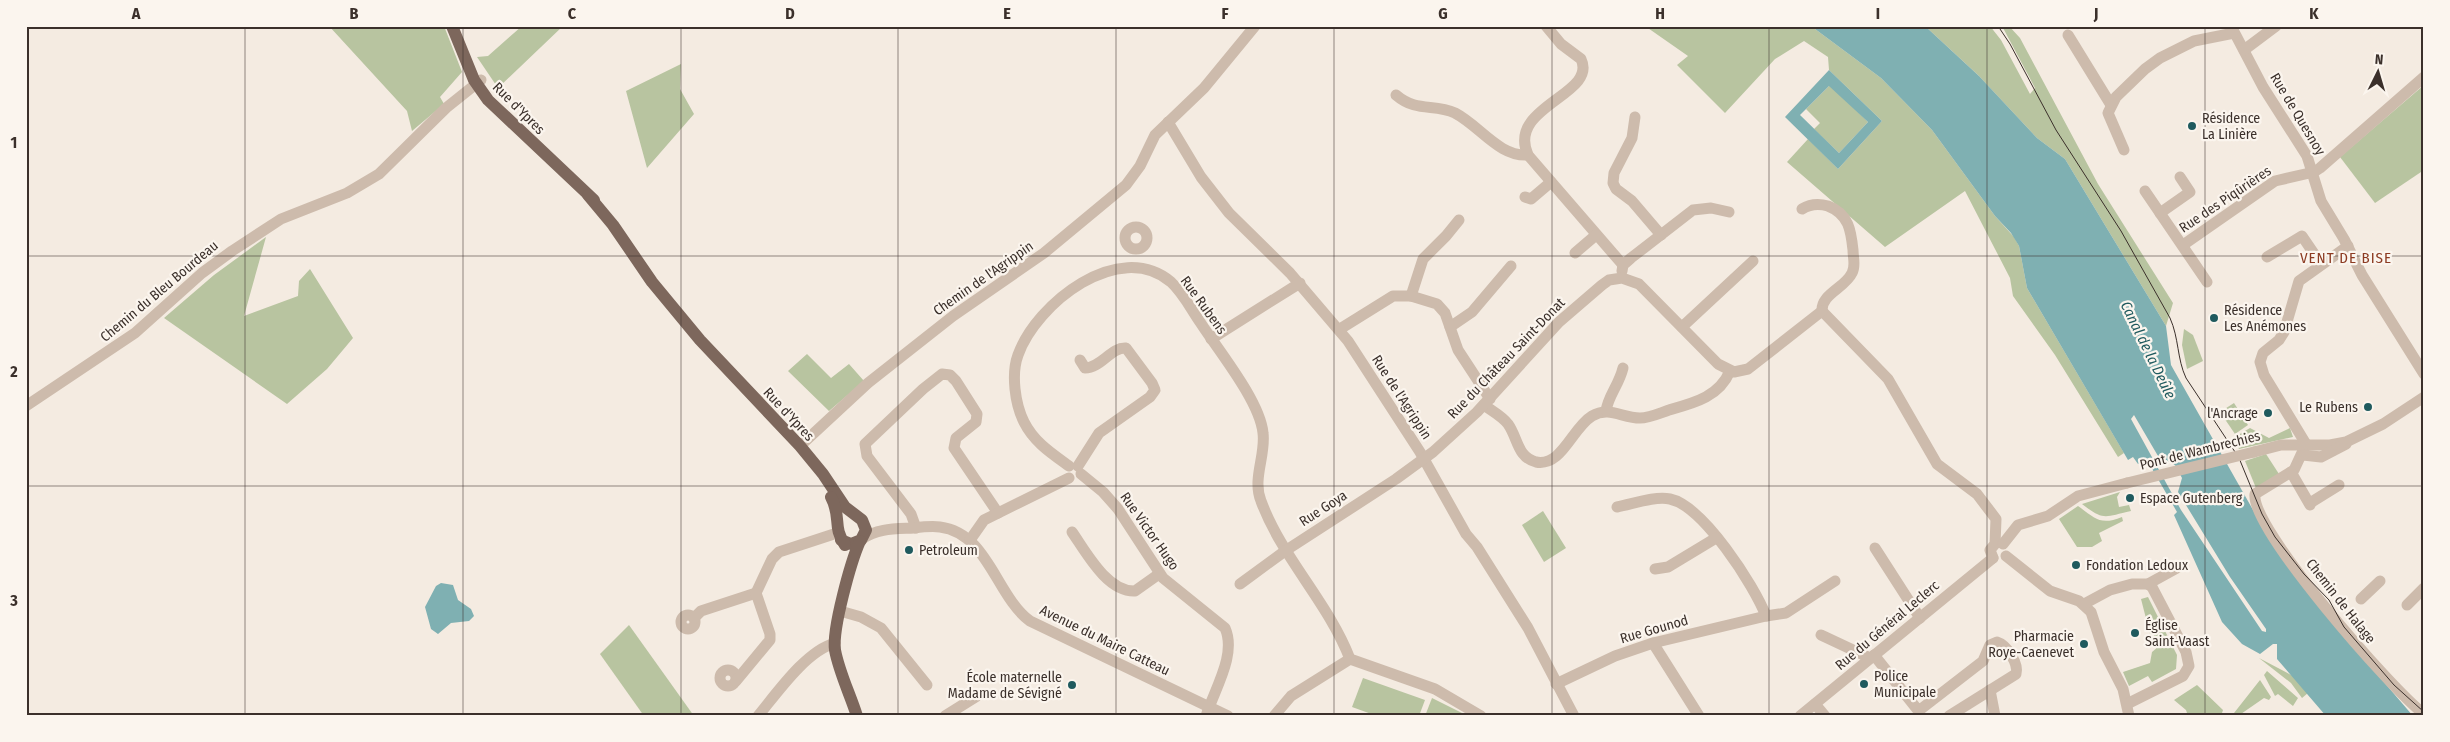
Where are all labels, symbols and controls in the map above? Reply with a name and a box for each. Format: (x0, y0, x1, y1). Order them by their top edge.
text: A (131, 4, 141, 23)
text: B (350, 4, 359, 23)
text: C (568, 4, 577, 23)
text: D (785, 4, 795, 23)
text: E (1003, 4, 1011, 23)
text: F (1221, 4, 1229, 23)
text: G (1438, 4, 1448, 23)
text: H (1655, 4, 1665, 23)
text: I (1876, 4, 1880, 23)
text: J (2093, 4, 2098, 23)
text: K (2309, 4, 2319, 23)
north arrow (2352, 48, 2402, 98)
text: N (2374, 51, 2384, 68)
street label: Rue de Quesnoy (2266, 70, 2329, 159)
street label: Rue d'Ypres (489, 79, 548, 138)
place label: Résidence La Linière (2202, 110, 2260, 143)
marker: Résidence La Linière (2186, 120, 2198, 132)
text: 1 (11, 133, 17, 152)
street label: Rue des Piqûrières (2176, 162, 2274, 236)
street label: Chemin du Bleu Bourdeau (97, 237, 222, 346)
street label: Chemin de l'Agrippin (930, 238, 1036, 319)
district label: VENT DE BISE (2300, 249, 2392, 267)
street label: Rue Rubens (1177, 273, 1230, 338)
street label: Rue du Château Saint-Donat (1444, 294, 1569, 422)
water label: Canal de la Deûle (2117, 298, 2179, 402)
place label: Résidence Les Anémones (2224, 302, 2306, 335)
marker: Résidence Les Anémones (2208, 312, 2220, 324)
street label: Rue de l'Agrippin (1368, 352, 1435, 443)
text: 2 (9, 362, 18, 381)
street label: Rue d'Ypres (760, 384, 818, 445)
place label: Le Rubens (2299, 399, 2358, 416)
marker: Le Rubens (2362, 401, 2374, 413)
place label: l'Ancrage (2207, 405, 2258, 422)
marker: l'Ancrage (2262, 407, 2274, 419)
street label: Pont de Wambrechies (2138, 427, 2262, 474)
street label: Rue Goya (1296, 487, 1350, 530)
street label: Rue Victor Hugo (1116, 489, 1183, 574)
place label: Espace Gutenberg (2140, 490, 2243, 507)
marker: Espace Gutenberg (2124, 492, 2136, 504)
place label: Petroleum (919, 542, 978, 559)
marker: Petroleum (903, 544, 915, 556)
street label: Chemin de Halage (2302, 556, 2379, 647)
place label: Fondation Ledoux (2086, 557, 2189, 574)
marker: Fondation Ledoux (2070, 559, 2082, 571)
street label: Rue du Général Leclerc (1832, 577, 1943, 674)
text: 3 (9, 591, 18, 610)
street label: Avenue du Maire Catteau (1037, 602, 1172, 679)
street label: Rue Gounod (1618, 612, 1690, 647)
place label: Église Saint-Vaast (2145, 616, 2210, 650)
marker: Église Saint-Vaast (2129, 627, 2141, 639)
place label: Pharmacie Roye-Caenevet (1988, 628, 2074, 661)
marker: Pharmacie Roye-Caenevet (2078, 638, 2090, 650)
place label: École maternelle Madame de Sévigné (948, 668, 1062, 702)
place label: Police Municipale (1874, 668, 1936, 701)
marker: Police Municipale (1858, 678, 1870, 690)
marker: École maternelle Madame de Sévigné (1066, 679, 1078, 691)

